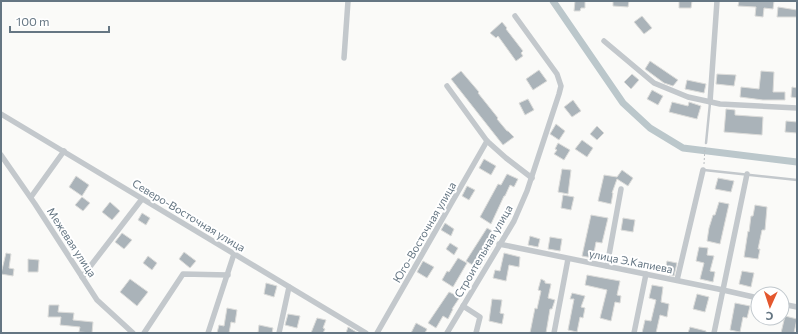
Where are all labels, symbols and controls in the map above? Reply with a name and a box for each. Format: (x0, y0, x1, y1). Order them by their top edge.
scale bar (10, 8, 109, 34)
text: 100 m (16, 14, 50, 28)
street label: Северо-Восточная улица (130, 176, 248, 254)
street label: Юго-Восточная улица (390, 179, 458, 285)
street label: Строительная улица (451, 202, 515, 300)
street label: Межевая улица (45, 205, 99, 279)
street label: улица Э.Капиева (588, 247, 674, 275)
north arrow (750, 286, 790, 326)
text: С (765, 310, 774, 323)

